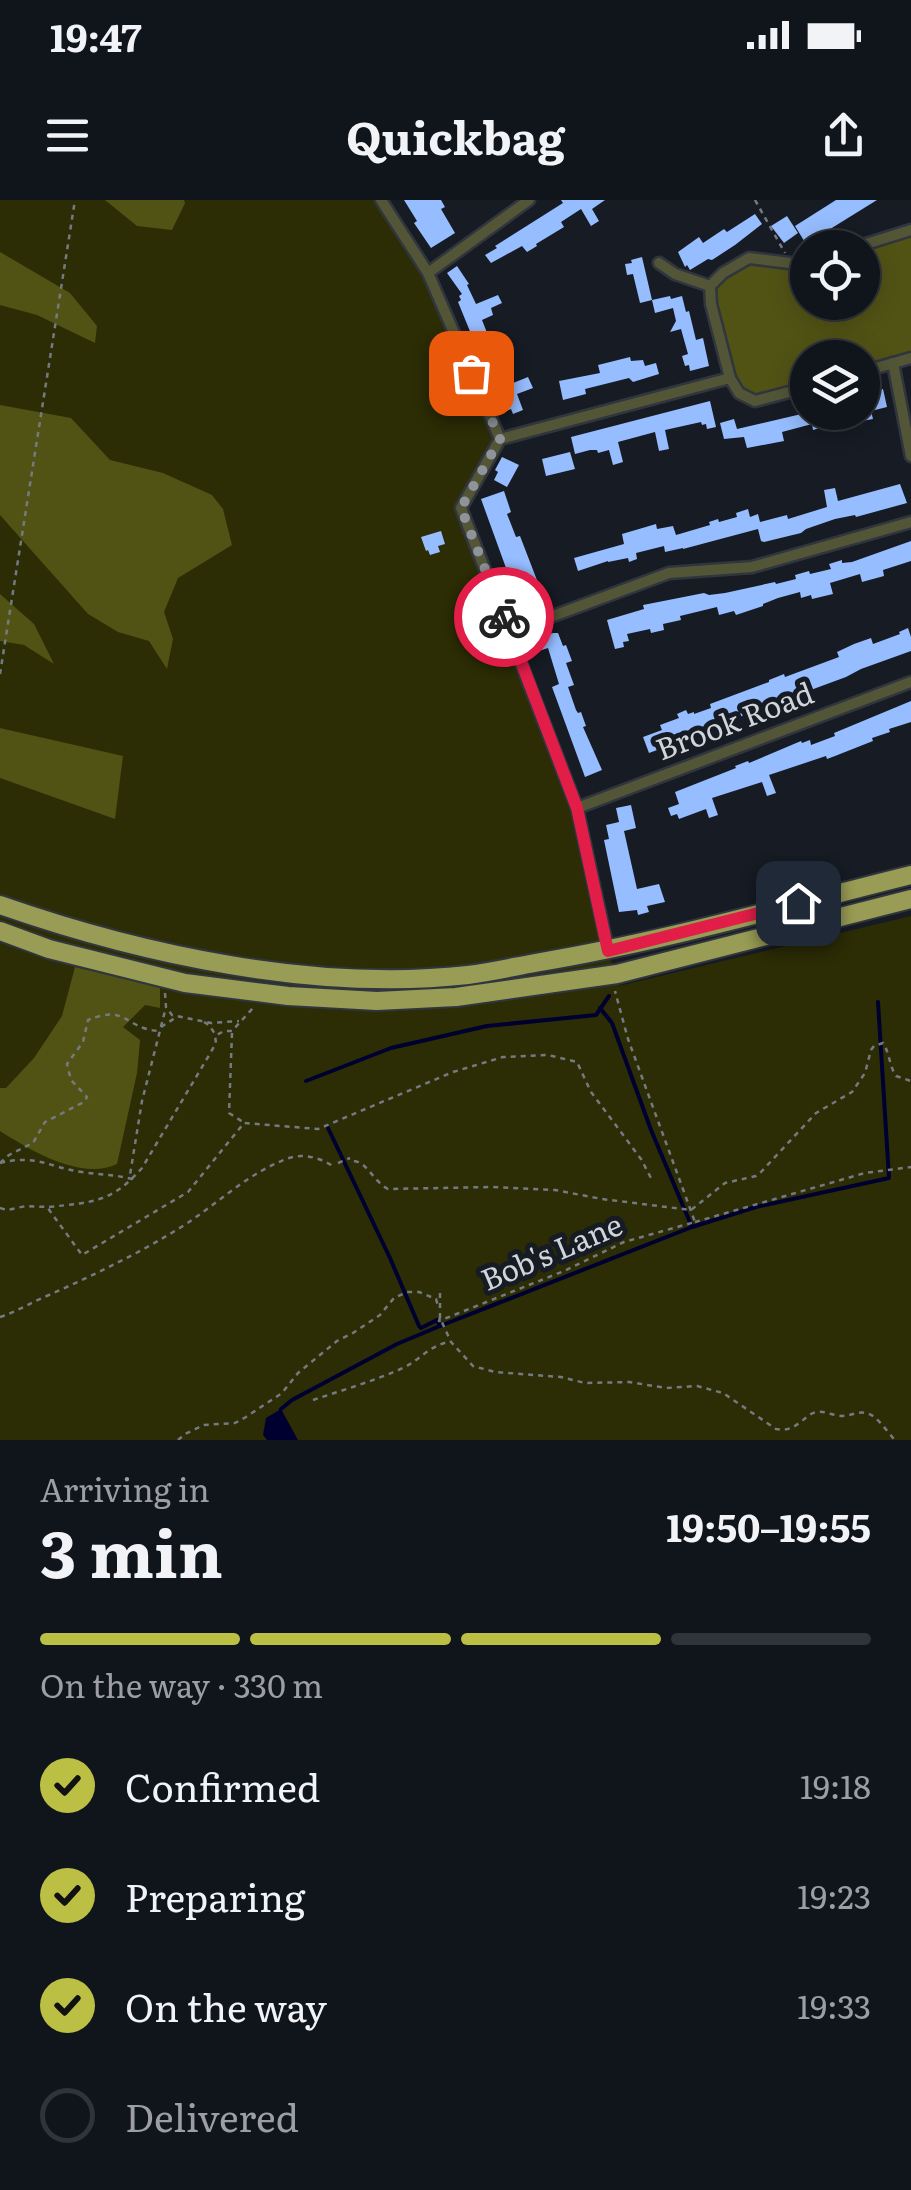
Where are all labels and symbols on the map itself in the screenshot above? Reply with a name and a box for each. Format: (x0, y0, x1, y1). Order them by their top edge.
pin (429, 331, 514, 416)
courier (454, 567, 554, 667)
street label: Brook Road (649, 669, 819, 769)
pin (756, 861, 841, 946)
street label: Bob's Lane (473, 1201, 628, 1300)

